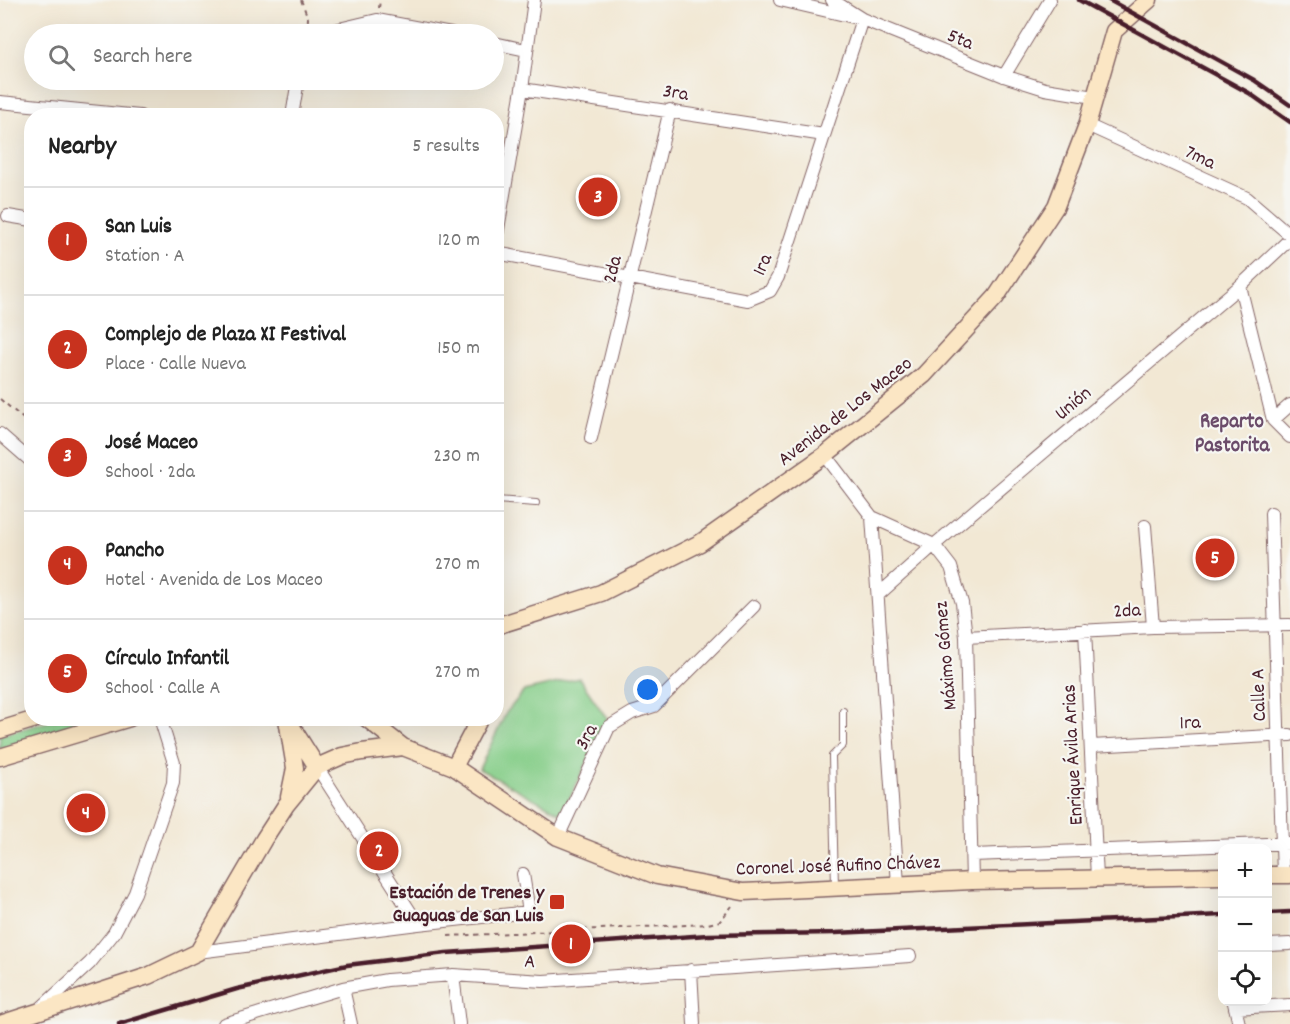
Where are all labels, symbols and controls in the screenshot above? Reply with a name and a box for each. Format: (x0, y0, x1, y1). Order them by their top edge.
street label: 5ta (943, 23, 978, 59)
search box (24, 24, 504, 90)
icon: search (45, 41, 78, 74)
text: Search here (93, 42, 192, 73)
street label: 3ra (661, 78, 691, 110)
text: Nearby (48, 129, 116, 166)
text: 5 results (412, 133, 480, 161)
street label: 7ma (1180, 140, 1220, 178)
pin: 3 (578, 174, 618, 220)
text: San Luis (105, 212, 172, 243)
text: 1 (65, 227, 70, 255)
text: 120 m (438, 227, 480, 255)
text: Station · A (105, 243, 184, 271)
street label: 1ra (747, 249, 781, 280)
street label: 2da (597, 252, 631, 286)
text: Complejo de Plaza XI Festival (105, 320, 346, 351)
text: 2 (63, 335, 72, 363)
text: 150 m (437, 335, 480, 363)
text: Place · Calle Nueva (105, 351, 246, 379)
street label: Avenida de Los Maceo (773, 351, 919, 474)
street label: Unión (1049, 380, 1099, 428)
district label: Reparto Pastorita (1195, 408, 1270, 462)
text: José Maceo (105, 428, 198, 459)
text: 3 (63, 443, 72, 471)
text: 230 m (433, 443, 480, 471)
text: School · 2da (105, 459, 195, 487)
text: Pancho (105, 536, 164, 567)
pin: 5 (1196, 536, 1234, 580)
text: 4 (63, 551, 72, 579)
text: 270 m (434, 551, 480, 579)
text: Hotel · Avenida de Los Maceo (105, 567, 323, 595)
street label: 2da (1113, 597, 1142, 627)
street label: Máximo Gómez (928, 600, 966, 711)
text: Círculo Infantil (105, 644, 229, 675)
text: 5 (63, 659, 72, 687)
text: 270 m (434, 659, 480, 687)
street label: Calle A (1245, 668, 1275, 722)
text: School · Calle A (105, 675, 220, 703)
your location (633, 675, 662, 704)
street label: Enrique Ávila Arias (1056, 684, 1092, 826)
street label: 1ra (1179, 709, 1202, 739)
street label: 3ra (569, 719, 606, 755)
pin: 4 (66, 790, 106, 836)
pin: 2 (360, 828, 398, 874)
map controls (1218, 844, 1272, 1006)
button: + (1218, 844, 1272, 898)
street label: Coronel José Rufino Chávez (735, 849, 941, 885)
place label: Estación de Trenes y Guaguas de San Luis (389, 880, 545, 931)
marker: Estación de Trenes y Guaguas de San Luis (548, 893, 566, 911)
button: − (1218, 898, 1272, 952)
pin: 1 (552, 922, 590, 966)
street label: A (523, 949, 536, 977)
button: locate (1218, 952, 1272, 1006)

